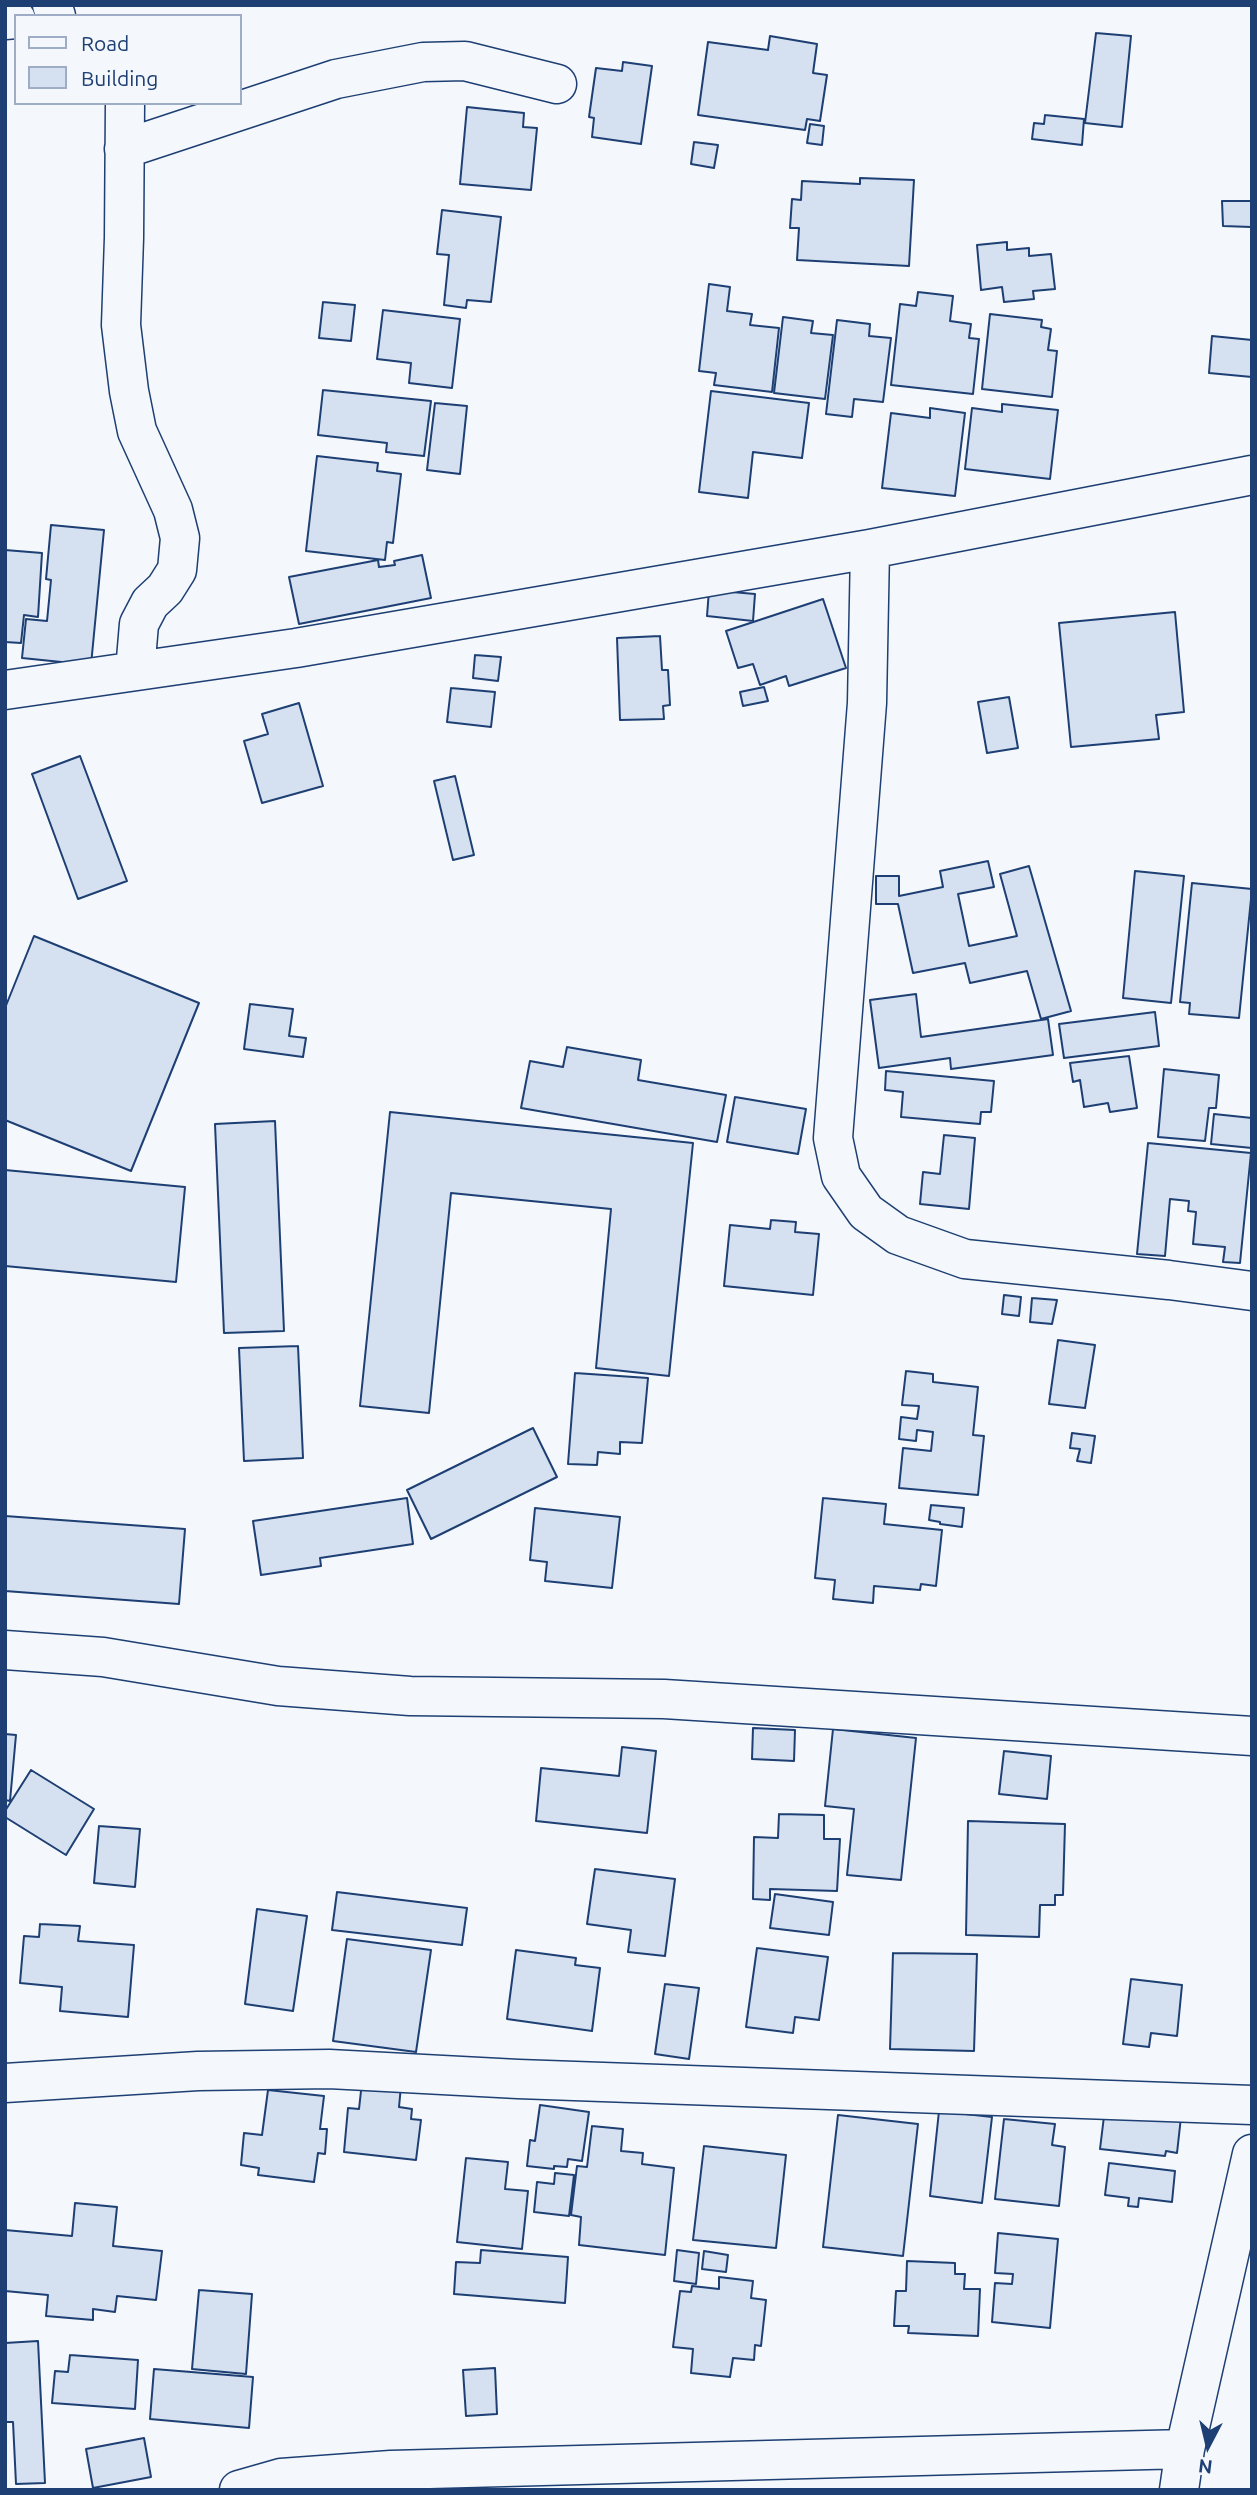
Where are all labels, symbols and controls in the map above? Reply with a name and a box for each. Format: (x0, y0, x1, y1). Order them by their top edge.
legend (14, 14, 242, 105)
text: Road (81, 31, 129, 55)
text: Building (81, 66, 158, 90)
north arrow (1173, 2411, 1243, 2481)
text: N (1197, 2455, 1214, 2479)

